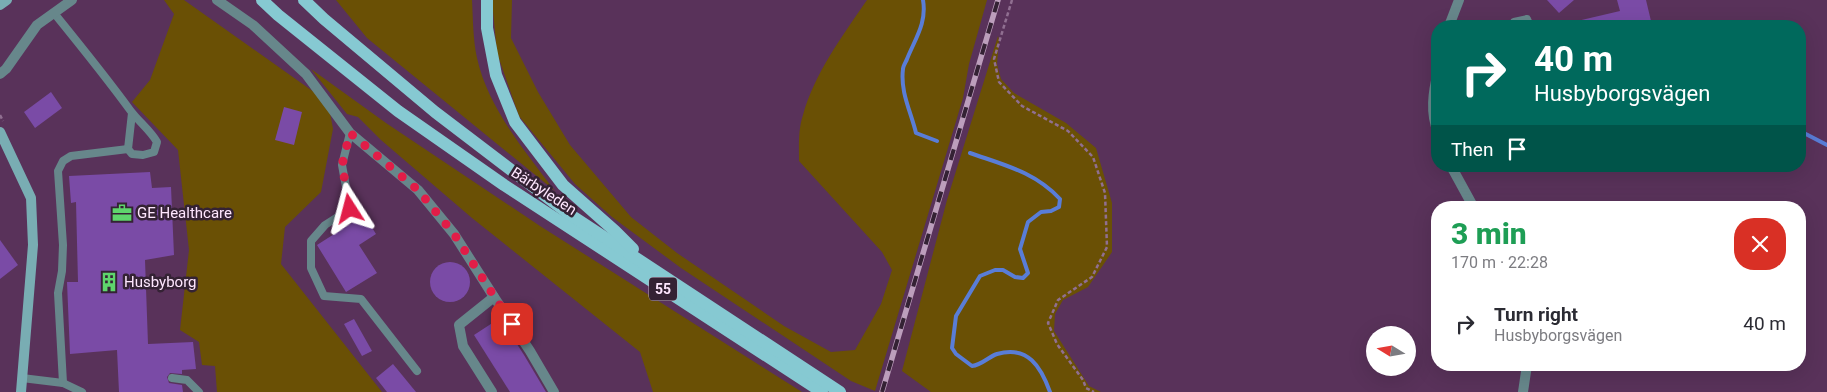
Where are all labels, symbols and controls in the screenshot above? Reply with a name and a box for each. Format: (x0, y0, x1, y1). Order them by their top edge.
text: 40 m (1534, 39, 1613, 80)
icon: right (1451, 40, 1516, 105)
text: Husbyborgsvägen (1534, 81, 1710, 106)
icon: arrive (1503, 135, 1531, 163)
text: Then (1451, 138, 1493, 161)
street label: Bärbyleden (508, 163, 580, 219)
position arrow (323, 182, 375, 234)
office icon: GE Healthcare (111, 202, 133, 224)
place label: GE Healthcare (137, 204, 232, 222)
text: 3 min (1451, 216, 1527, 251)
button: close (1734, 218, 1786, 270)
text: 170 m · 22:28 (1451, 253, 1548, 272)
building icon: Husbyborg (98, 271, 120, 293)
place label: Husbyborg (124, 273, 197, 291)
road number: 55 (649, 278, 677, 300)
pin (491, 303, 533, 345)
text: Turn right (1494, 303, 1578, 326)
icon: arrive (498, 310, 526, 338)
icon: right (1451, 310, 1479, 338)
text: 40 m (1743, 312, 1786, 335)
north arrow (1366, 326, 1416, 376)
map controls (1366, 326, 1416, 376)
text: Husbyborgsvägen (1494, 326, 1622, 345)

